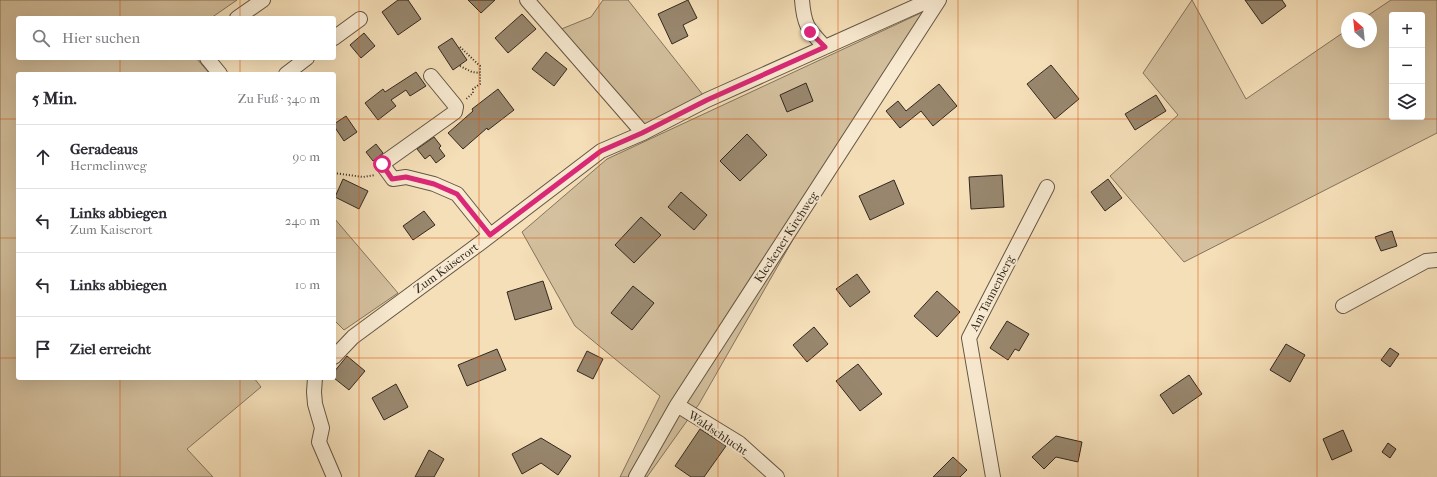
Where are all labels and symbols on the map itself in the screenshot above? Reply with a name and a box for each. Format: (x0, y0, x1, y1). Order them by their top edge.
north arrow (1341, 12, 1377, 48)
route end (801, 23, 819, 41)
route start (373, 155, 391, 173)
street label: Kleckener Kirchweg (751, 188, 821, 285)
street label: Zum Kaiserort (411, 240, 482, 296)
street label: Am Tannenberg (966, 252, 1017, 334)
street label: Waldschlucht (685, 407, 751, 458)

